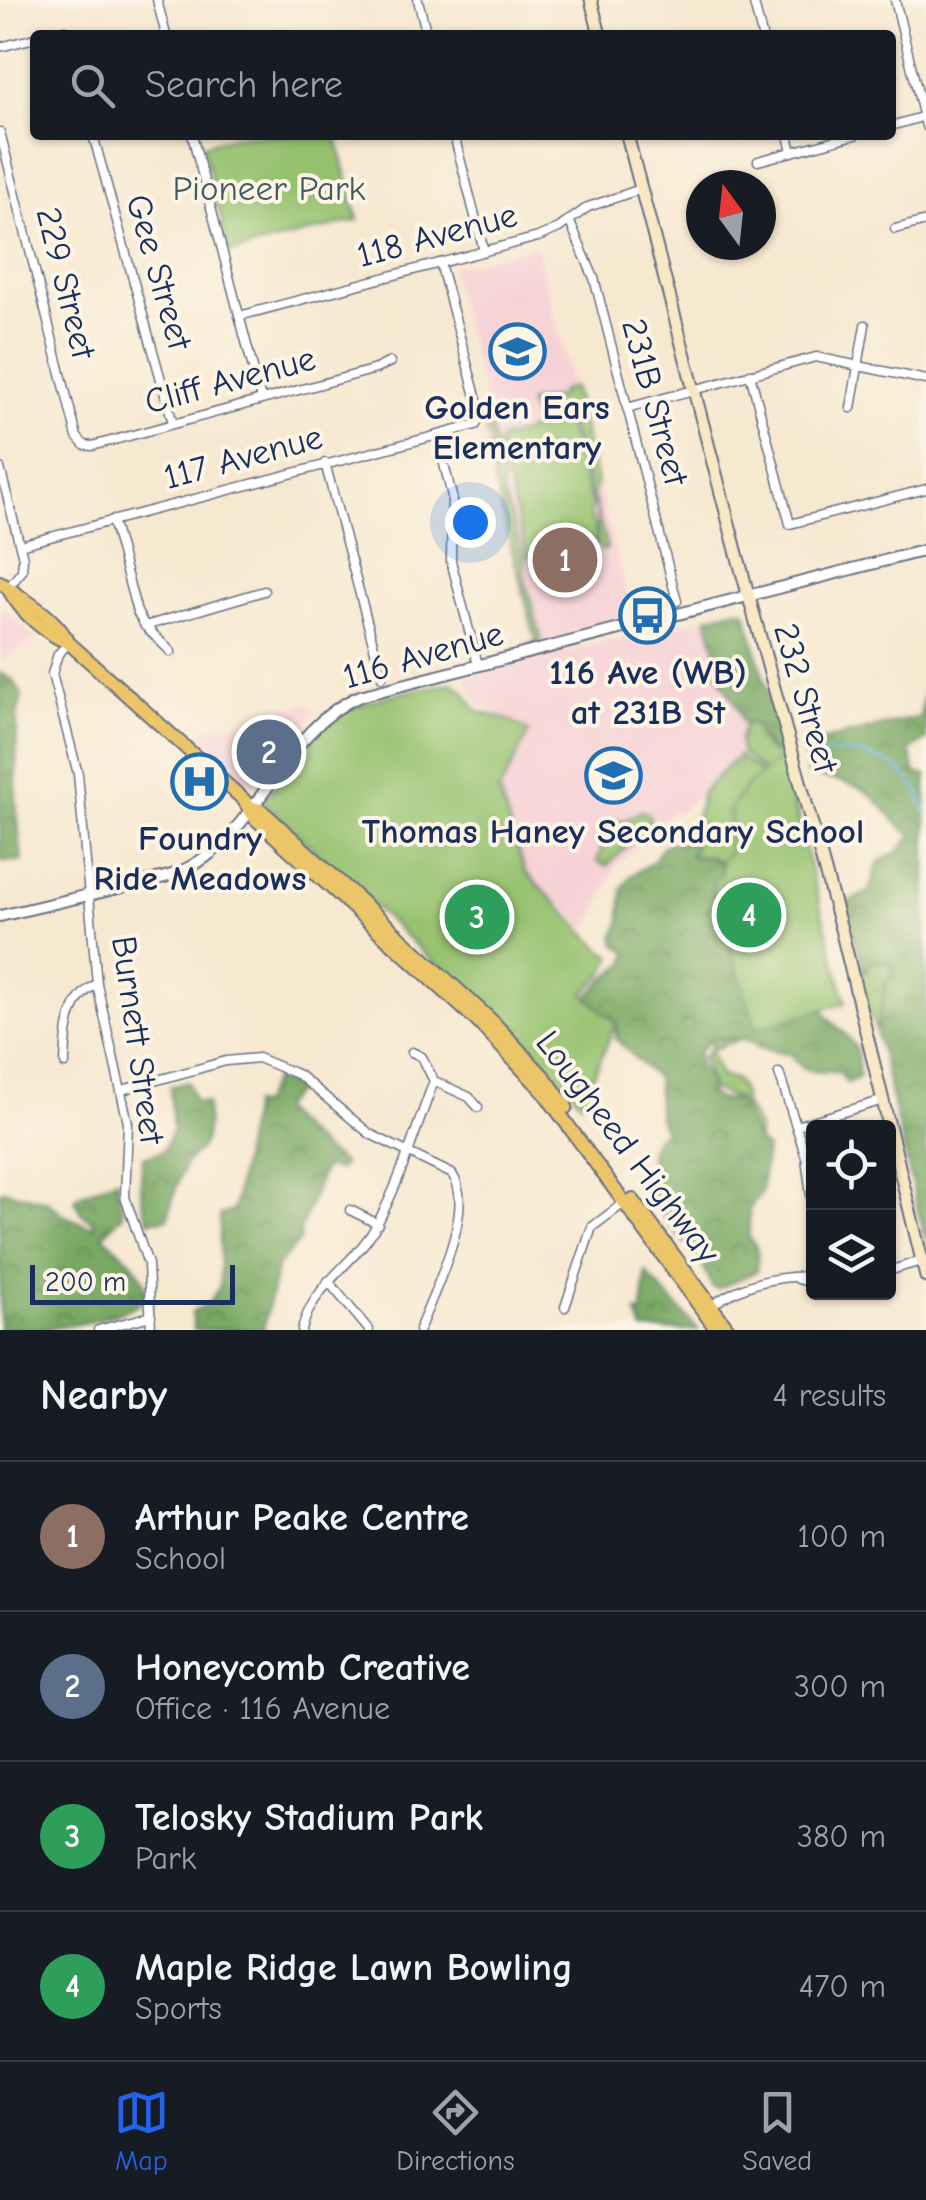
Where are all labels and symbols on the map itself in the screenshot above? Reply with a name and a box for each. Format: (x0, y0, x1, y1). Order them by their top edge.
park label: Pioneer Park (172, 168, 366, 209)
north arrow (686, 170, 776, 260)
street label: Gee Street (117, 190, 201, 355)
street label: 118 Avenue (352, 194, 522, 276)
street label: 229 Street (27, 203, 105, 364)
street label: 231B Street (613, 314, 697, 491)
school or university icon: Golden Ears Elementary (487, 321, 547, 381)
street label: Cliff Avenue (140, 338, 320, 422)
place label: Golden Ears Elementary (424, 387, 610, 468)
street label: 117 Avenue (159, 416, 327, 498)
your location (445, 497, 496, 548)
pin: 1 (532, 522, 598, 598)
bus stop icon: 116 Ave (WB) at 231B St (618, 586, 678, 646)
street label: 116 Avenue (338, 613, 508, 697)
street label: 232 Street (765, 618, 847, 778)
place label: 116 Ave (WB) at 231B St (549, 652, 747, 733)
pin: 2 (236, 714, 302, 790)
school or university icon: Thomas Haney Secondary School (583, 745, 643, 805)
hospital icon: Foundry Ride Meadows (170, 752, 230, 812)
place label: Thomas Haney Secondary School (362, 811, 864, 852)
place label: Foundry Ride Meadows (94, 818, 306, 899)
pin: 4 (716, 878, 782, 952)
pin: 3 (444, 880, 510, 954)
street label: Burnett Street (103, 933, 173, 1148)
street label: Lougheed Highway (527, 1023, 729, 1272)
scale bar (30, 1260, 235, 1304)

